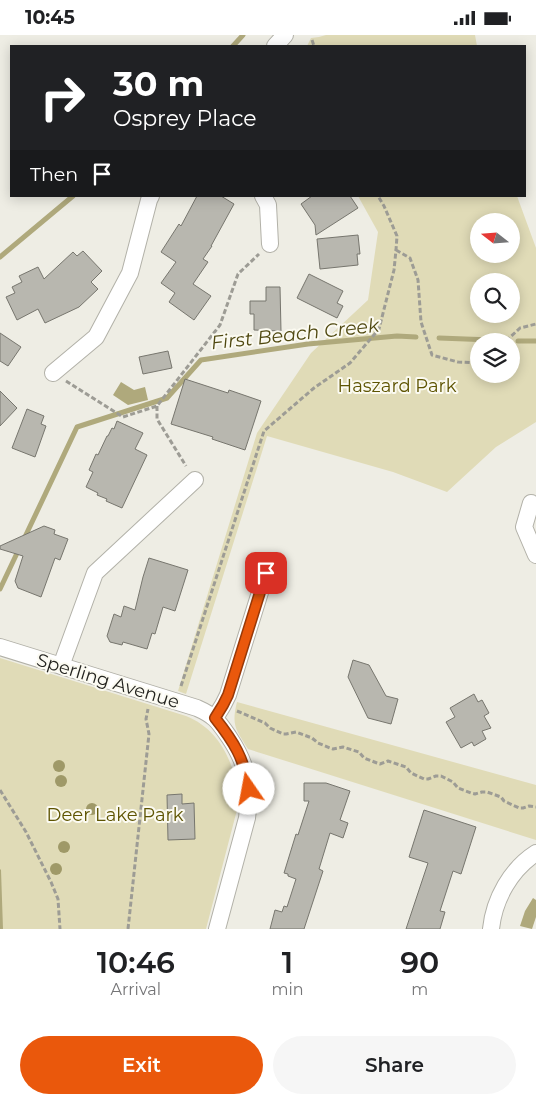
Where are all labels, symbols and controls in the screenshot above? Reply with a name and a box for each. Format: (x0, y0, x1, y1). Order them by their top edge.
text: 10:45 (25, 6, 75, 29)
text: 30 m (113, 62, 204, 105)
icon: right (30, 65, 95, 130)
text: Osprey Place (113, 105, 257, 132)
icon: arrive (88, 160, 116, 188)
text: Then (30, 163, 78, 186)
north arrow (470, 213, 520, 263)
map controls (470, 213, 520, 383)
button: search (470, 273, 520, 323)
water label: First Beach Creek (210, 314, 381, 354)
button: layers (470, 333, 520, 383)
park label: Haszard Park (338, 375, 457, 397)
pin (245, 552, 287, 594)
icon: arrive (252, 559, 280, 587)
street label: Sperling Avenue (34, 649, 182, 713)
position arrow (222, 762, 274, 814)
park label: Deer Lake Park (47, 804, 184, 826)
text: 10:46 (97, 944, 175, 981)
text: 1 (282, 944, 293, 981)
text: 90 (400, 944, 439, 981)
text: Arrival (111, 980, 161, 999)
text: min (272, 980, 304, 999)
text: m (411, 980, 428, 999)
button: Exit (20, 1036, 263, 1094)
button: Share (273, 1036, 516, 1094)

